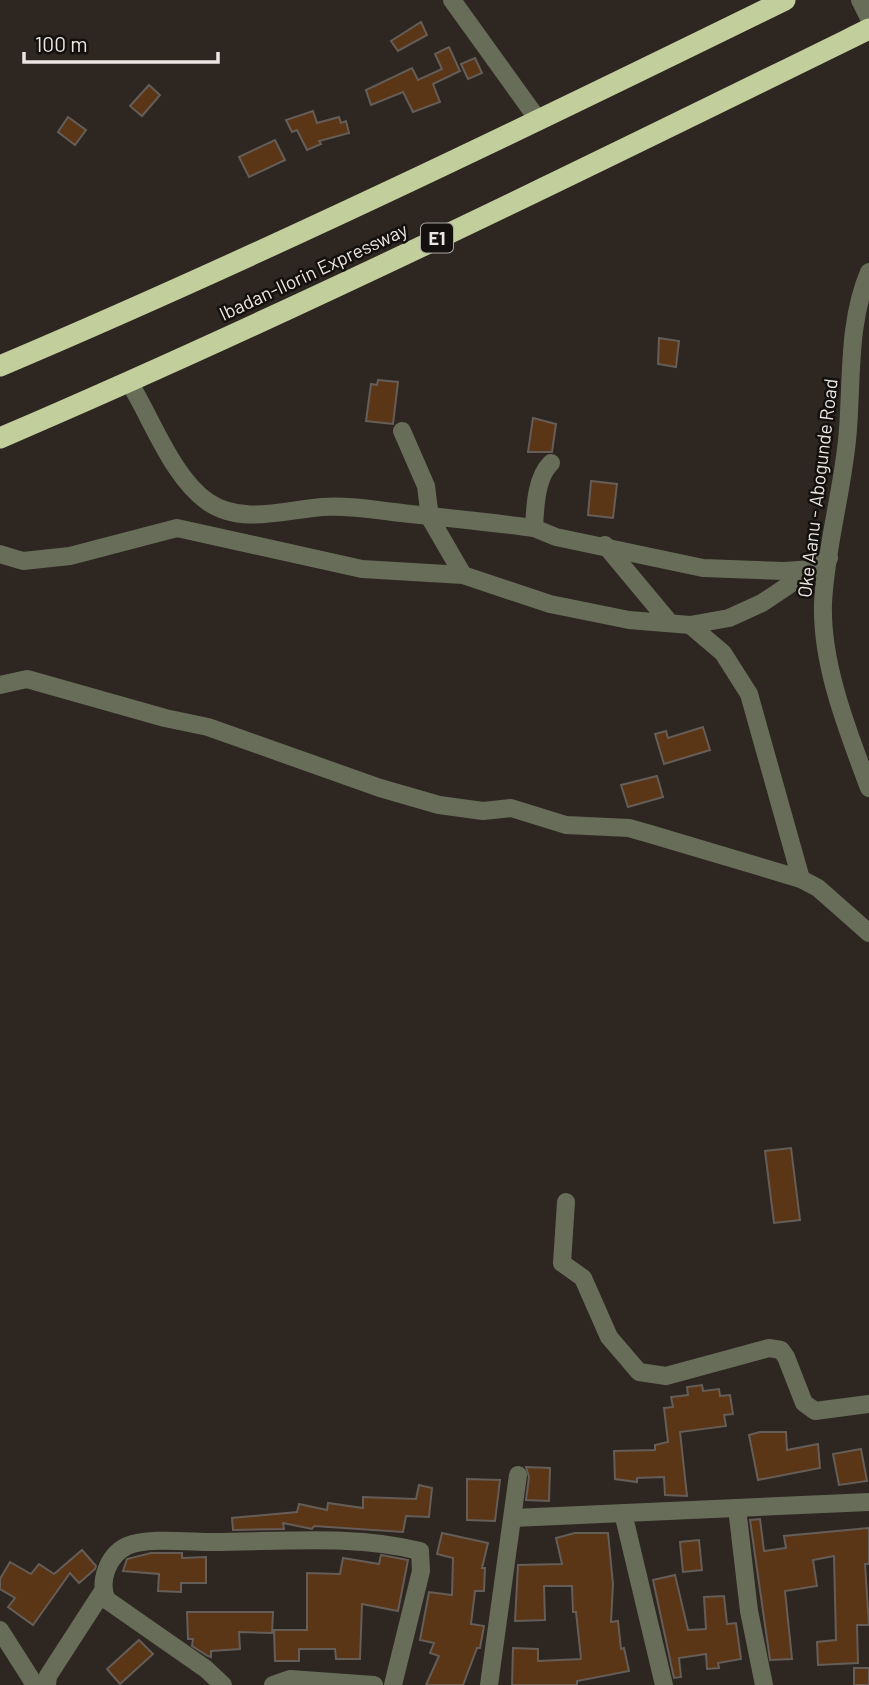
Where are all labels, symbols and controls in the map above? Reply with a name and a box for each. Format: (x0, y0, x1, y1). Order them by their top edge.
scale bar (24, 21, 219, 65)
text: 100 m (35, 31, 88, 56)
street label: Ibadan-Ilorin Expressway (215, 217, 411, 325)
road number: E1 (421, 224, 453, 252)
street label: Oke Aanu - Abogunde Road (792, 377, 842, 599)

